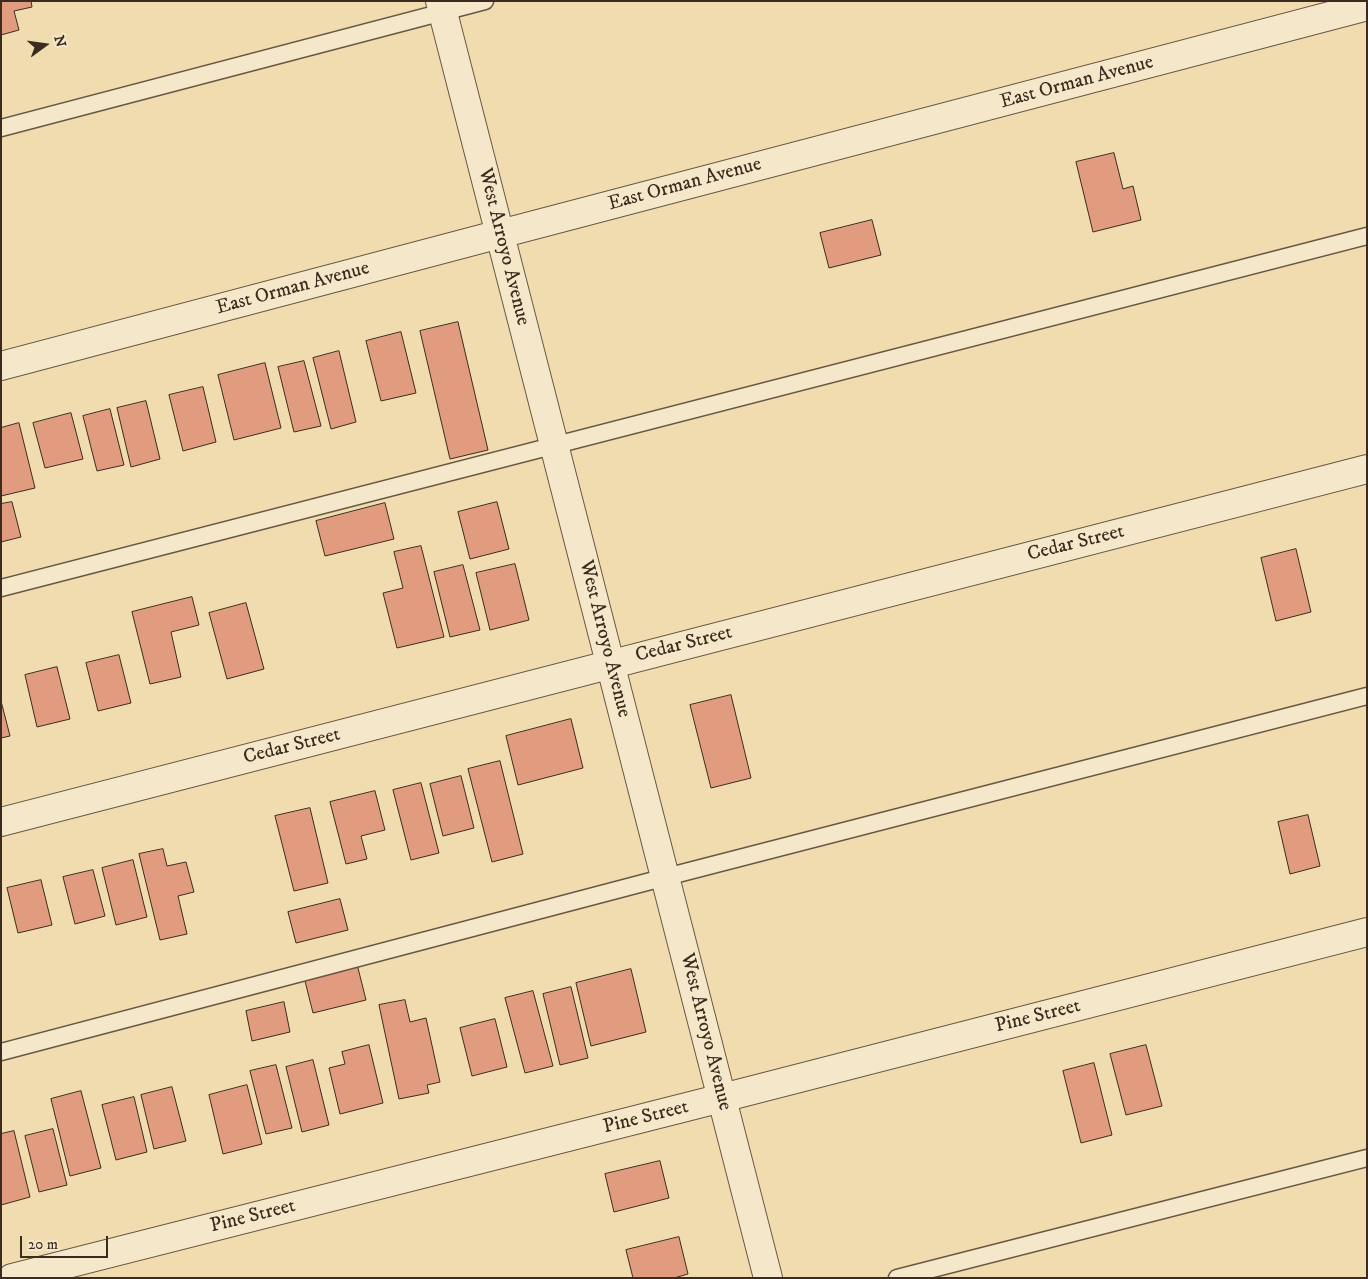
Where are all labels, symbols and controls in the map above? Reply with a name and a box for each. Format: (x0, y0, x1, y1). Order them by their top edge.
north arrow (20, 20, 70, 70)
text: N (49, 34, 70, 49)
street label: East Orman Avenue (998, 51, 1156, 115)
street label: East Orman Avenue (606, 153, 764, 217)
street label: West Arroyo Avenue (472, 166, 534, 328)
street label: East Orman Avenue (214, 257, 372, 321)
street label: Cedar Street (1025, 520, 1127, 568)
street label: West Arroyo Avenue (573, 558, 635, 720)
street label: Cedar Street (633, 621, 735, 669)
street label: Cedar Street (241, 723, 343, 771)
street label: West Arroyo Avenue (674, 951, 736, 1113)
street label: Pine Street (993, 995, 1083, 1039)
street label: Pine Street (601, 1096, 691, 1140)
street label: Pine Street (208, 1195, 298, 1239)
scale bar (22, 1226, 110, 1258)
text: 20 m (28, 1235, 58, 1254)

